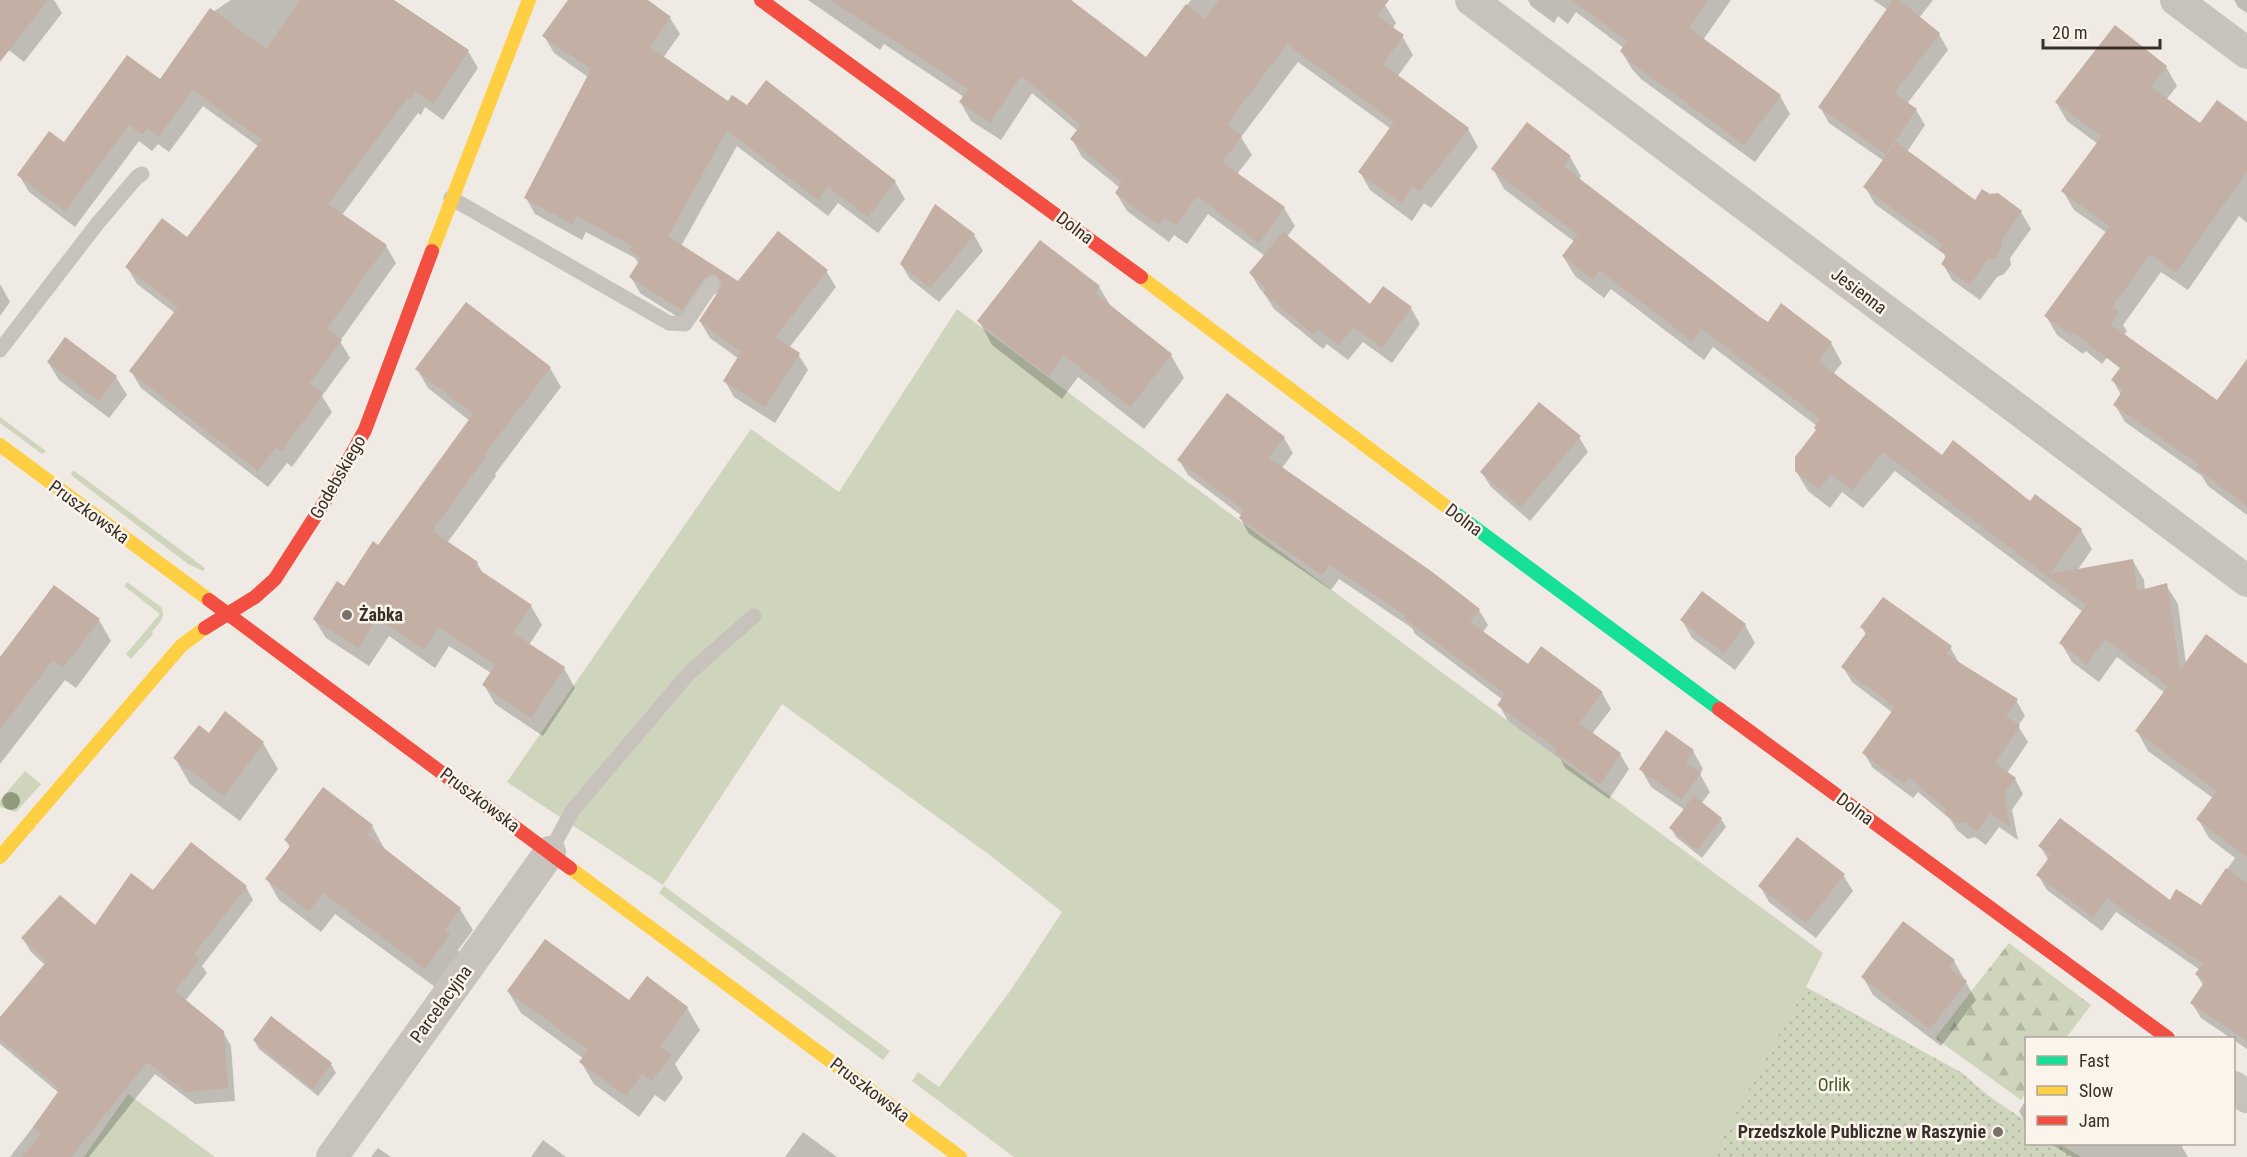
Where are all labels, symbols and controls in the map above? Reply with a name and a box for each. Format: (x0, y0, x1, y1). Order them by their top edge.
scale bar (2043, 12, 2160, 50)
text: 20 m (2052, 22, 2087, 43)
street label: Dolna (1053, 207, 1098, 248)
street label: Jesienna (1827, 263, 1891, 318)
street label: Godebskiego (305, 431, 370, 522)
street label: Pruszkowska (45, 475, 134, 548)
street label: Dolna (1442, 499, 1487, 540)
place label: Żabka (359, 604, 403, 625)
marker: Żabka (340, 608, 354, 622)
street label: Pruszkowska (436, 763, 524, 836)
street label: Dolna (1833, 788, 1878, 829)
street label: Parcelacyjna (405, 961, 476, 1046)
legend (2025, 1037, 2235, 1145)
text: Fast (2079, 1050, 2110, 1071)
street label: Pruszkowska (826, 1053, 914, 1126)
park label: Orlik (1818, 1074, 1850, 1095)
text: Slow (2079, 1080, 2114, 1101)
text: Jam (2079, 1110, 2110, 1131)
place label: Przedszkole Publiczne w Raszynie (1738, 1121, 1986, 1142)
marker: Przedszkole Publiczne w Raszynie (1991, 1125, 2005, 1139)

